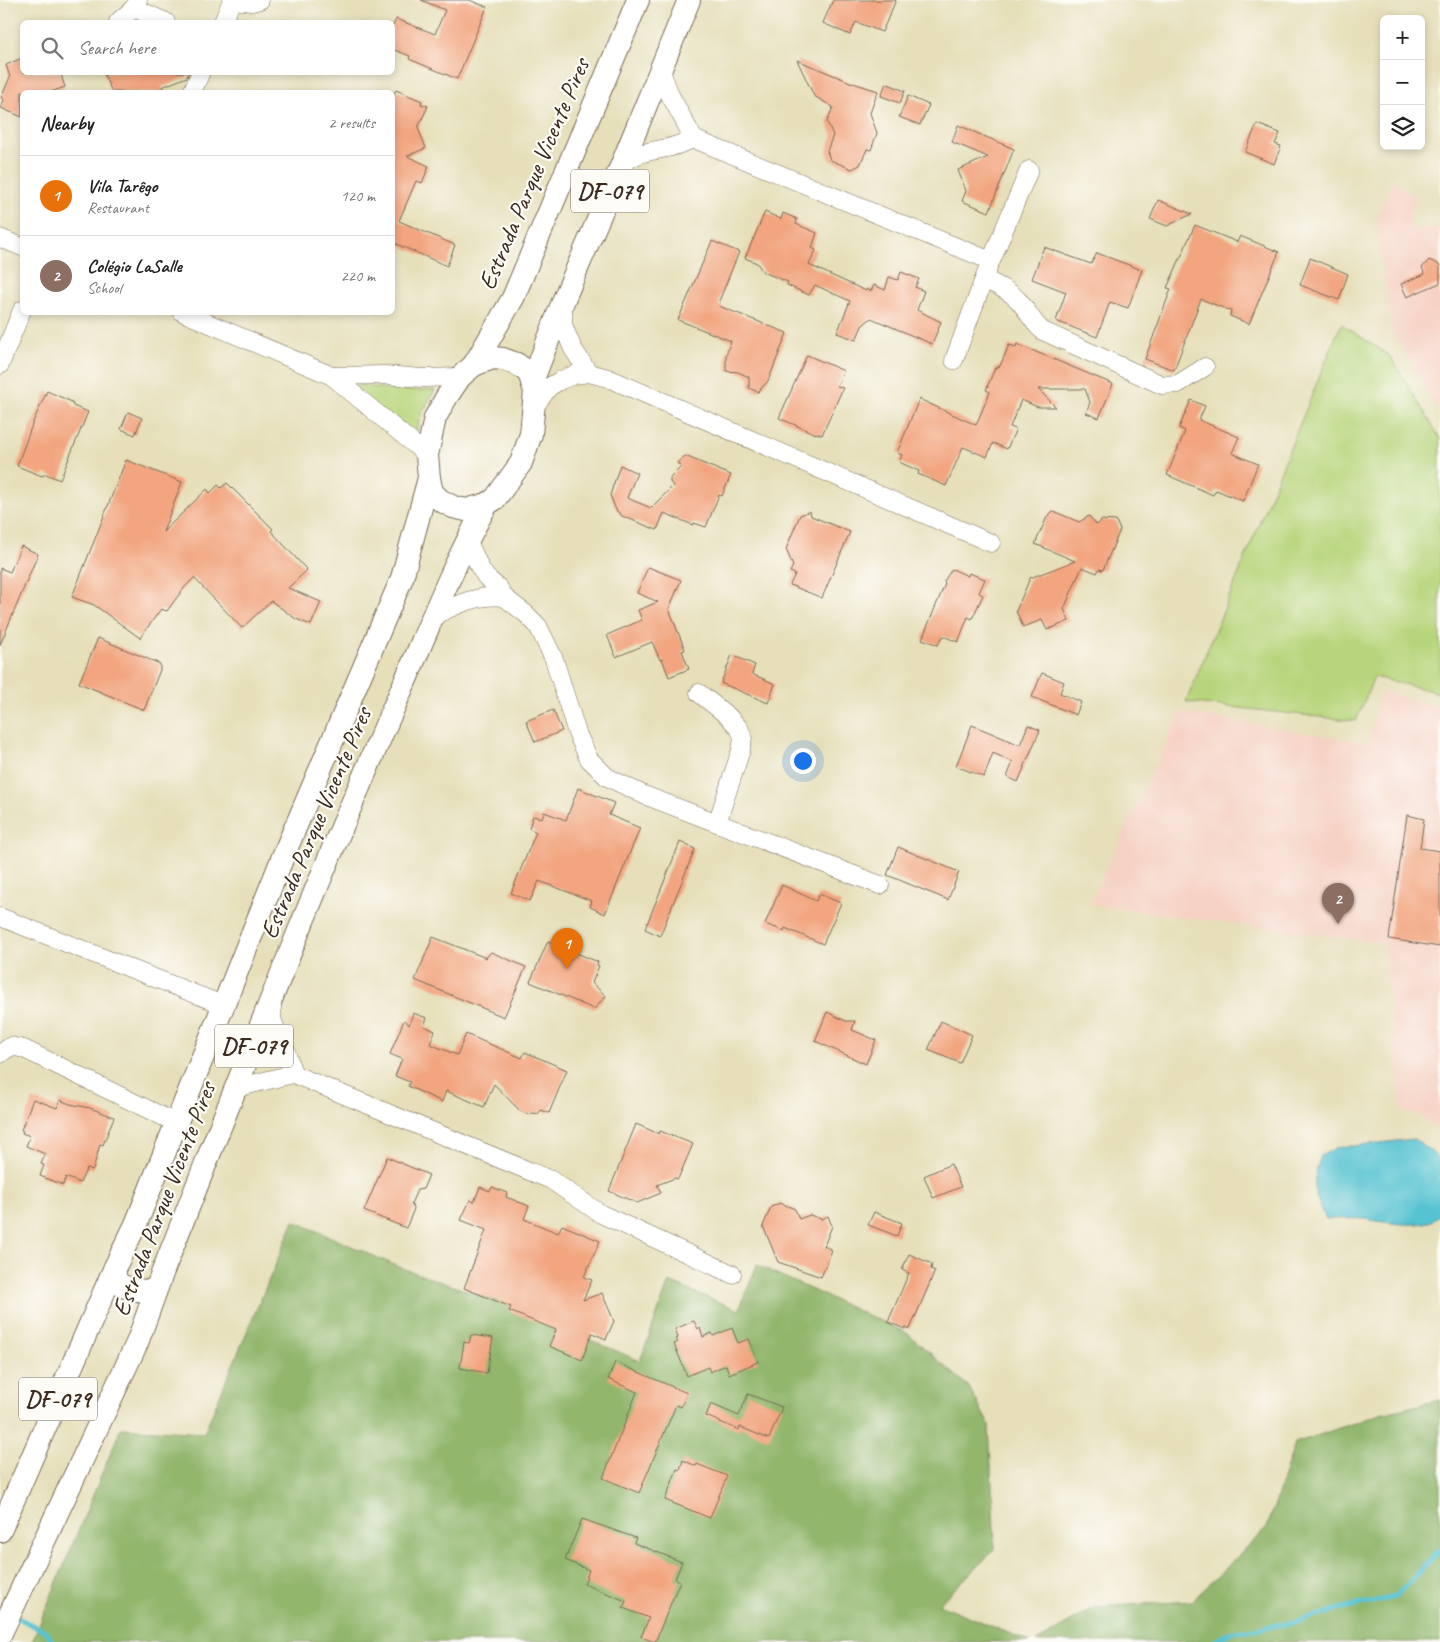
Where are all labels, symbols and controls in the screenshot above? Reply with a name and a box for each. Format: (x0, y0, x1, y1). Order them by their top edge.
map controls (1380, 15, 1425, 150)
button: + (1380, 15, 1425, 60)
search box (20, 20, 395, 75)
icon: search (38, 34, 66, 62)
text: Search here (78, 36, 155, 60)
street label: Estrada Parque Vicente Pires (471, 51, 598, 294)
button: − (1380, 60, 1425, 105)
button: layers (1380, 105, 1425, 150)
text: Nearby (40, 110, 93, 136)
text: 2 results (328, 113, 375, 133)
road number: DF-079 (571, 170, 649, 212)
text: Vila Tarêgo (87, 174, 157, 198)
text: 1 (52, 186, 60, 206)
text: 120 m (341, 186, 375, 206)
text: Restaurant (87, 198, 149, 218)
text: Colégio LaSalle (87, 254, 182, 278)
text: 2 (52, 266, 60, 286)
text: 220 m (341, 266, 375, 286)
text: School (87, 278, 121, 298)
street label: Estrada Parque Vicente Pires (253, 700, 380, 943)
your location (790, 748, 816, 774)
pin: 2 (1322, 883, 1354, 924)
pin: 1 (551, 928, 583, 969)
road number: DF-079 (215, 1024, 293, 1068)
street label: Estrada Parque Vicente Pires (105, 1075, 224, 1321)
road number: DF-079 (19, 1378, 97, 1420)

